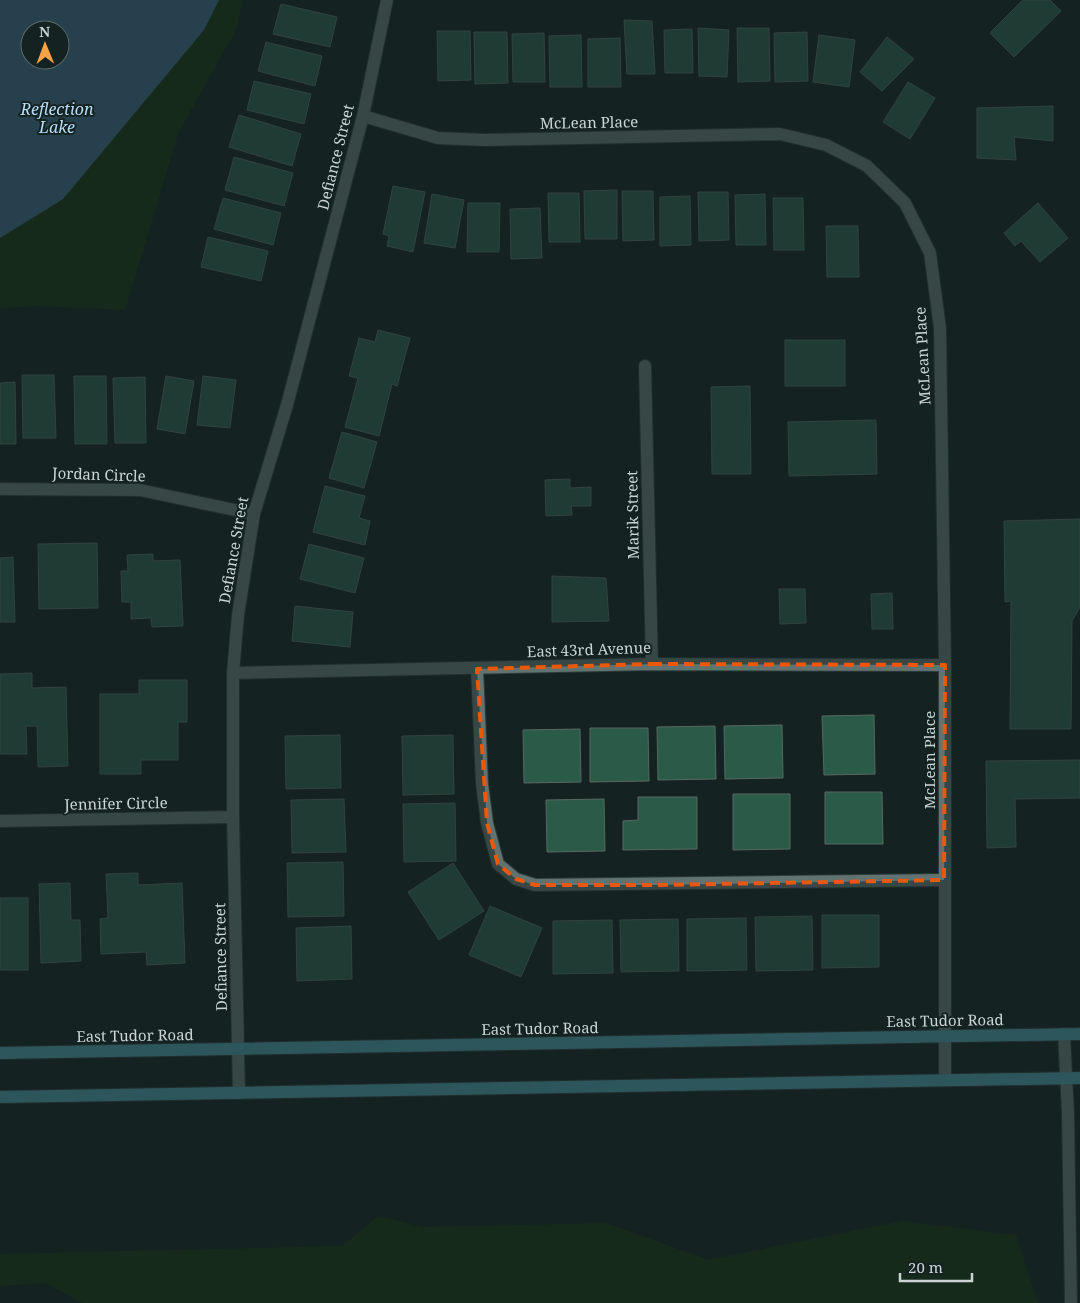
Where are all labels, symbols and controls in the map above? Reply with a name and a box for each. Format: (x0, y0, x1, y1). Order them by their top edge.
north arrow (20, 20, 70, 70)
text: N (39, 22, 50, 41)
water label: Reflection Lake (19, 98, 94, 138)
street label: Defiance Street (312, 102, 358, 212)
street label: McLean Place (540, 111, 638, 133)
street label: McLean Place (909, 306, 935, 406)
street label: Jordan Circle (51, 462, 146, 486)
street label: Marik Street (621, 470, 643, 560)
street label: Defiance Street (214, 495, 252, 605)
street label: East 43rd Avenue (527, 637, 651, 661)
street label: McLean Place (919, 711, 939, 809)
street label: Jennifer Circle (63, 792, 168, 814)
street label: Defiance Street (209, 903, 231, 1011)
street label: East Tudor Road (886, 1009, 1004, 1031)
street label: East Tudor Road (481, 1017, 599, 1039)
street label: East Tudor Road (76, 1024, 194, 1046)
scale bar (900, 1250, 972, 1282)
text: 20 m (908, 1257, 943, 1277)

